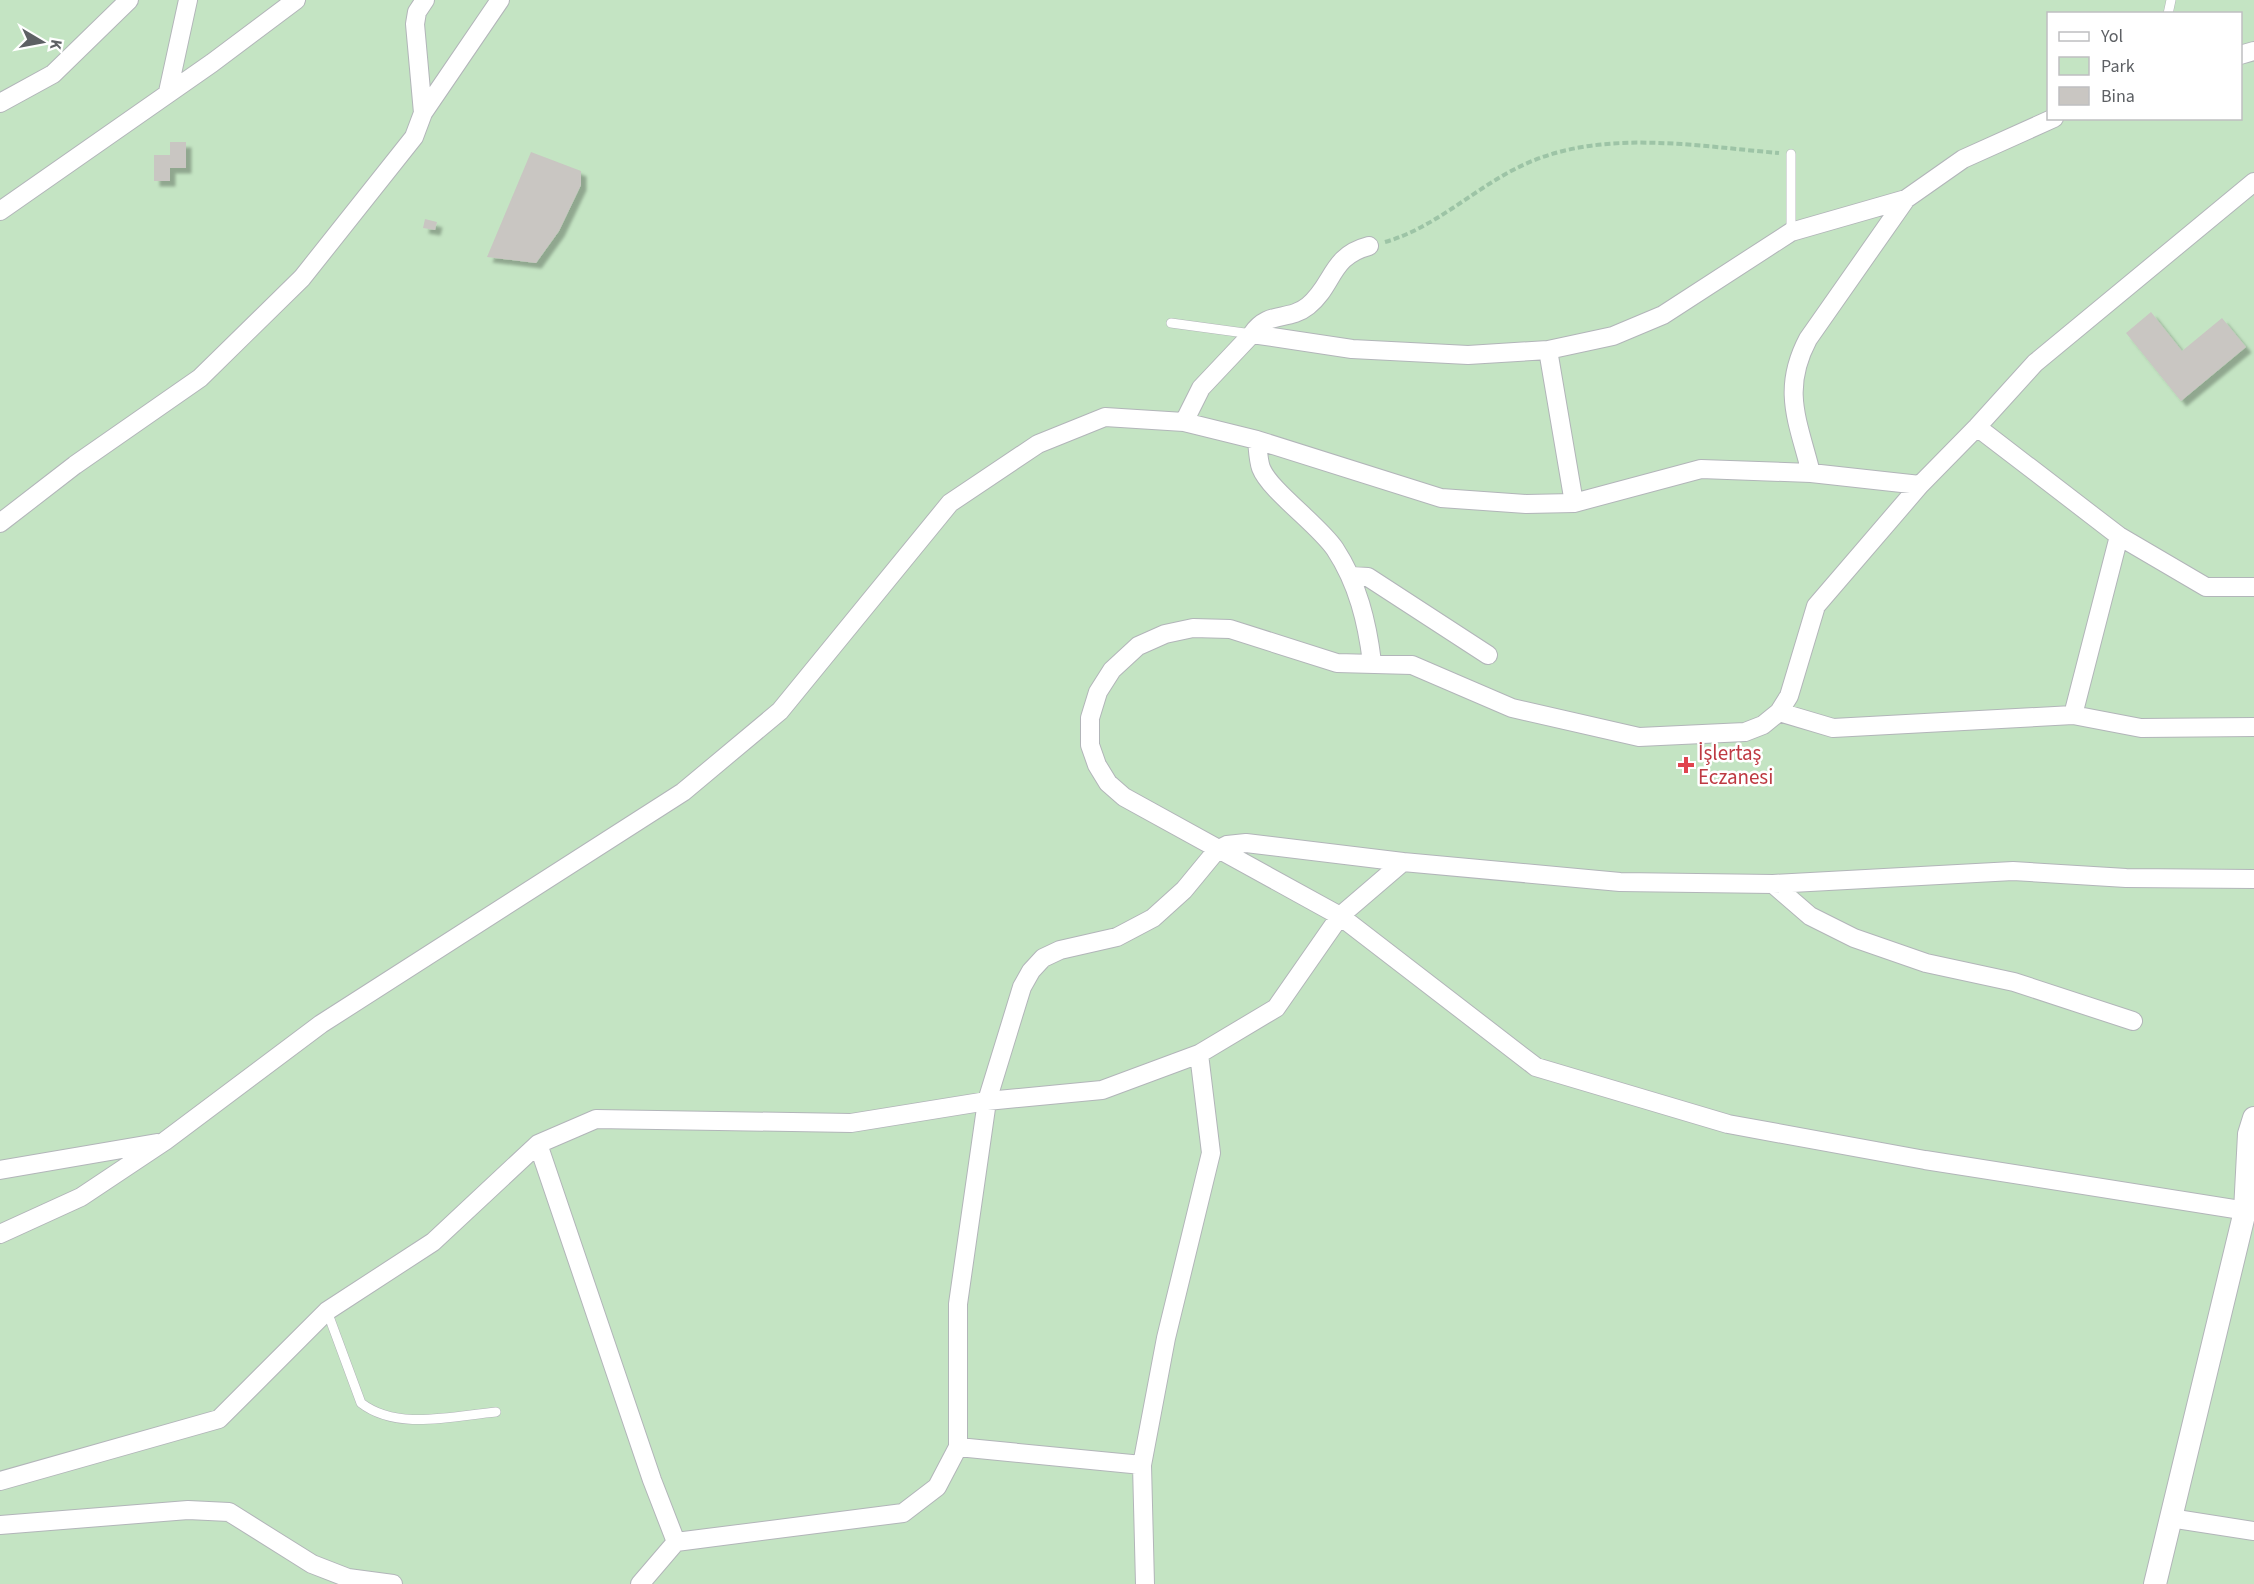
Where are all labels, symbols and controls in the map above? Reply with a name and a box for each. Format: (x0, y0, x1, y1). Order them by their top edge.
north arrow (12, 12, 72, 72)
legend (2047, 12, 2242, 120)
text: Yol (2100, 24, 2123, 49)
text: K (44, 38, 67, 51)
text: Park (2101, 54, 2135, 79)
text: Bina (2101, 84, 2135, 109)
place label: İşlertaş Eczanesi (1698, 738, 1773, 792)
marker: İşlertaş Eczanesi (1679, 758, 1693, 772)

